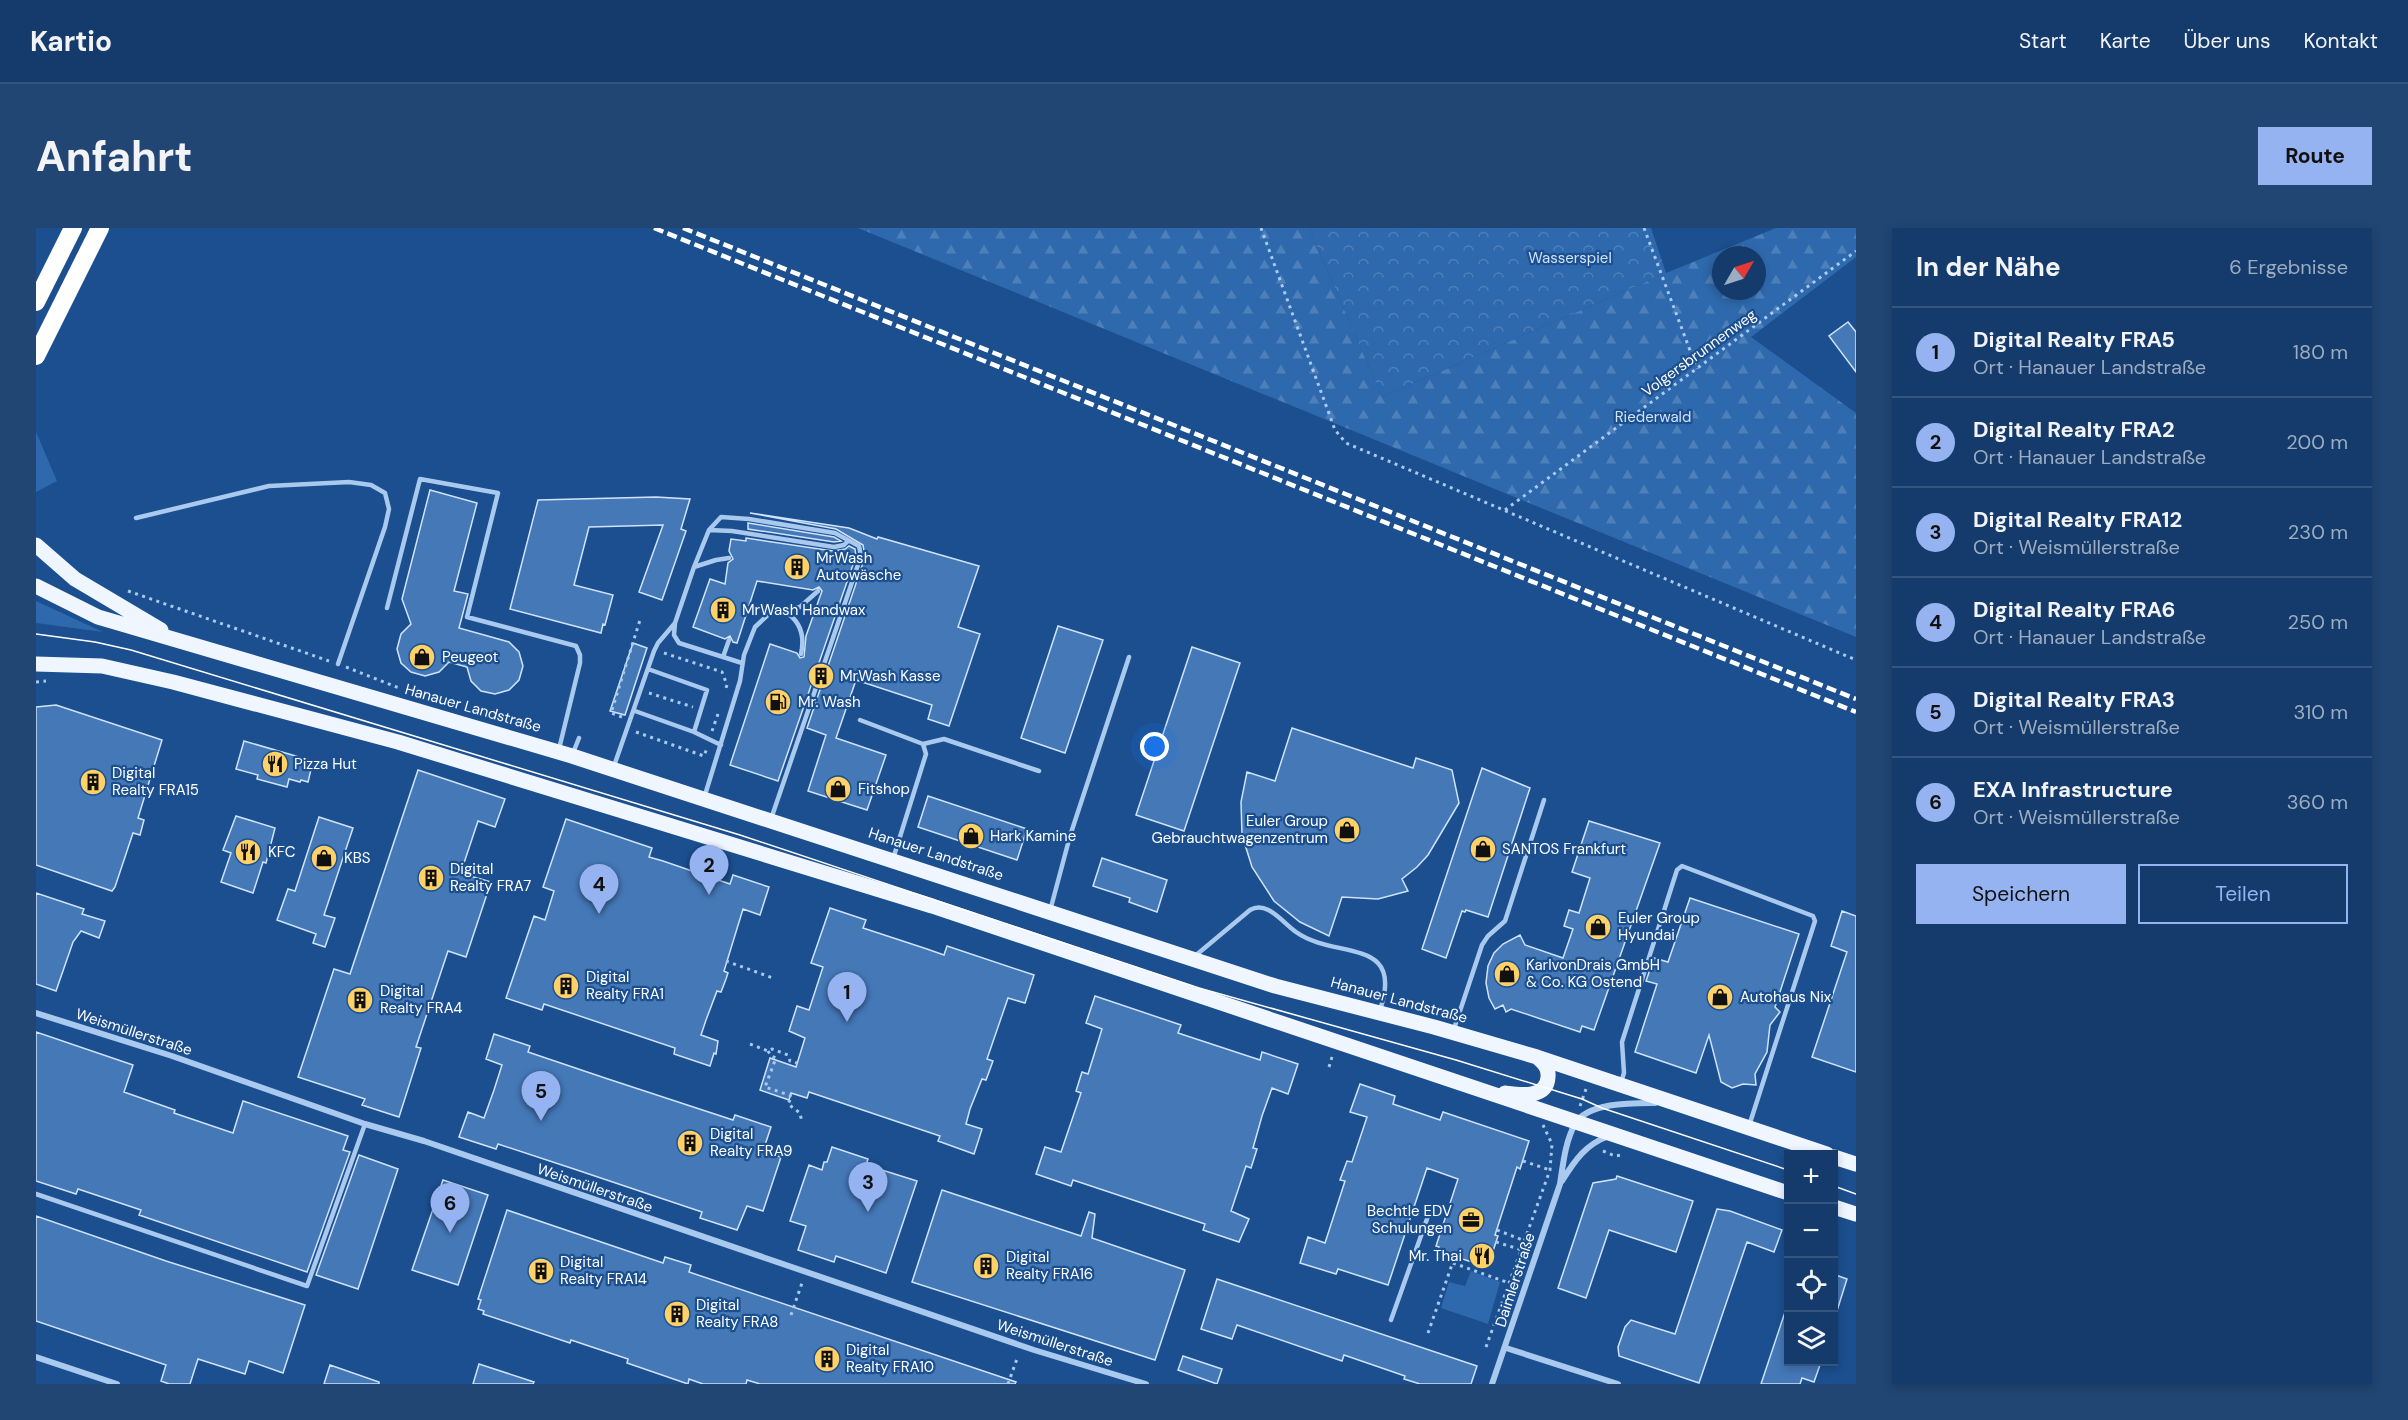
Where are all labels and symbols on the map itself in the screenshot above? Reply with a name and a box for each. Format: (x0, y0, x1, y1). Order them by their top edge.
north arrow (1712, 246, 1766, 300)
park label: Wasserspiel (1528, 248, 1612, 268)
street label: Volgersbrunnenweg (1638, 305, 1760, 401)
park label: Riederwald (1615, 407, 1691, 427)
place label: MrWash Autowäsche (816, 548, 901, 585)
building icon: MrWash Autowäsche (782, 552, 812, 582)
building icon: MrWash Handwax (708, 595, 738, 625)
place label: MrWash Handwax (742, 600, 866, 620)
shop icon: Peugeot (407, 642, 437, 672)
place label: Peugeot (442, 647, 499, 667)
building icon: MrWash Kasse (806, 661, 836, 691)
place label: MrWash Kasse (840, 666, 940, 686)
street label: Hanauer Landstraße (403, 679, 543, 737)
fuel station icon: Mr. Wash (763, 687, 793, 717)
place label: Mr. Wash (798, 692, 861, 712)
your location (1140, 732, 1169, 761)
restaurant icon: Pizza Hut (260, 749, 290, 779)
place label: Pizza Hut (294, 754, 357, 774)
place label: Digital Realty FRA15 (112, 763, 199, 800)
building icon: Digital Realty FRA15 (78, 767, 108, 797)
shop icon: Fitshop (823, 774, 853, 804)
place label: Fitshop (858, 779, 910, 799)
place label: Euler Group Gebrauchtwagenzentrum (1151, 811, 1328, 848)
shop icon: Euler Group Gebrauchtwagenzentrum (1332, 815, 1362, 845)
shop icon: Hark Kamine (956, 821, 986, 851)
street label: Hanauer Landstraße (866, 823, 1006, 885)
place label: Hark Kamine (990, 826, 1076, 846)
shop icon: SANTOS Frankfurt (1468, 834, 1498, 864)
restaurant icon: KFC (233, 837, 263, 867)
place label: SANTOS Frankfurt (1502, 839, 1626, 859)
place label: KFC (268, 842, 296, 862)
shop icon: KBS (309, 843, 339, 873)
pin: 2 (690, 846, 728, 895)
place label: KBS (344, 848, 371, 868)
place label: Digital Realty FRA7 (450, 859, 531, 896)
building icon: Digital Realty FRA7 (416, 863, 446, 893)
pin: 4 (580, 864, 618, 914)
place label: Euler Group Hyundai (1618, 908, 1700, 945)
shop icon: Euler Group Hyundai (1583, 912, 1613, 942)
place label: KarlvonDrais GmbH & Co. KG Ostend (1526, 955, 1660, 992)
shop icon: KarlvonDrais GmbH & Co. KG Ostend (1492, 959, 1522, 989)
place label: Digital Realty FRA1 (586, 967, 664, 1004)
building icon: Digital Realty FRA1 (551, 971, 581, 1001)
pin: 1 (828, 972, 866, 1022)
street label: Hanauer Landstraße (1328, 972, 1470, 1028)
place label: Digital Realty FRA4 (380, 981, 462, 1018)
shop icon: Autohaus Nix (1705, 982, 1735, 1012)
building icon: Digital Realty FRA4 (345, 985, 375, 1015)
place label: Autohaus Nix (1740, 987, 1832, 1007)
street label: Weismüllerstraße (73, 1004, 195, 1060)
pin: 5 (522, 1072, 560, 1121)
place label: Digital Realty FRA9 (710, 1124, 792, 1161)
building icon: Digital Realty FRA9 (675, 1128, 705, 1158)
street label: Weismüllerstraße (534, 1159, 656, 1217)
pin: 3 (848, 1162, 888, 1212)
pin: 6 (430, 1184, 470, 1233)
place label: Bechtle EDV Schulungen (1367, 1201, 1452, 1238)
office icon: Bechtle EDV Schulungen (1456, 1205, 1486, 1235)
street label: Daimlerstraße (1490, 1230, 1540, 1330)
restaurant icon: Mr. Thai (1467, 1241, 1497, 1271)
place label: Mr. Thai (1409, 1246, 1462, 1266)
place label: Digital Realty FRA16 (1006, 1247, 1093, 1284)
building icon: Digital Realty FRA16 (971, 1251, 1001, 1281)
place label: Digital Realty FRA14 (560, 1252, 647, 1289)
building icon: Digital Realty FRA14 (526, 1256, 556, 1286)
place label: Digital Realty FRA8 (696, 1295, 778, 1332)
building icon: Digital Realty FRA8 (662, 1299, 692, 1329)
street label: Weismüllerstraße (994, 1315, 1116, 1371)
place label: Digital Realty FRA10 (846, 1340, 934, 1377)
building icon: Digital Realty FRA10 (812, 1344, 842, 1374)

